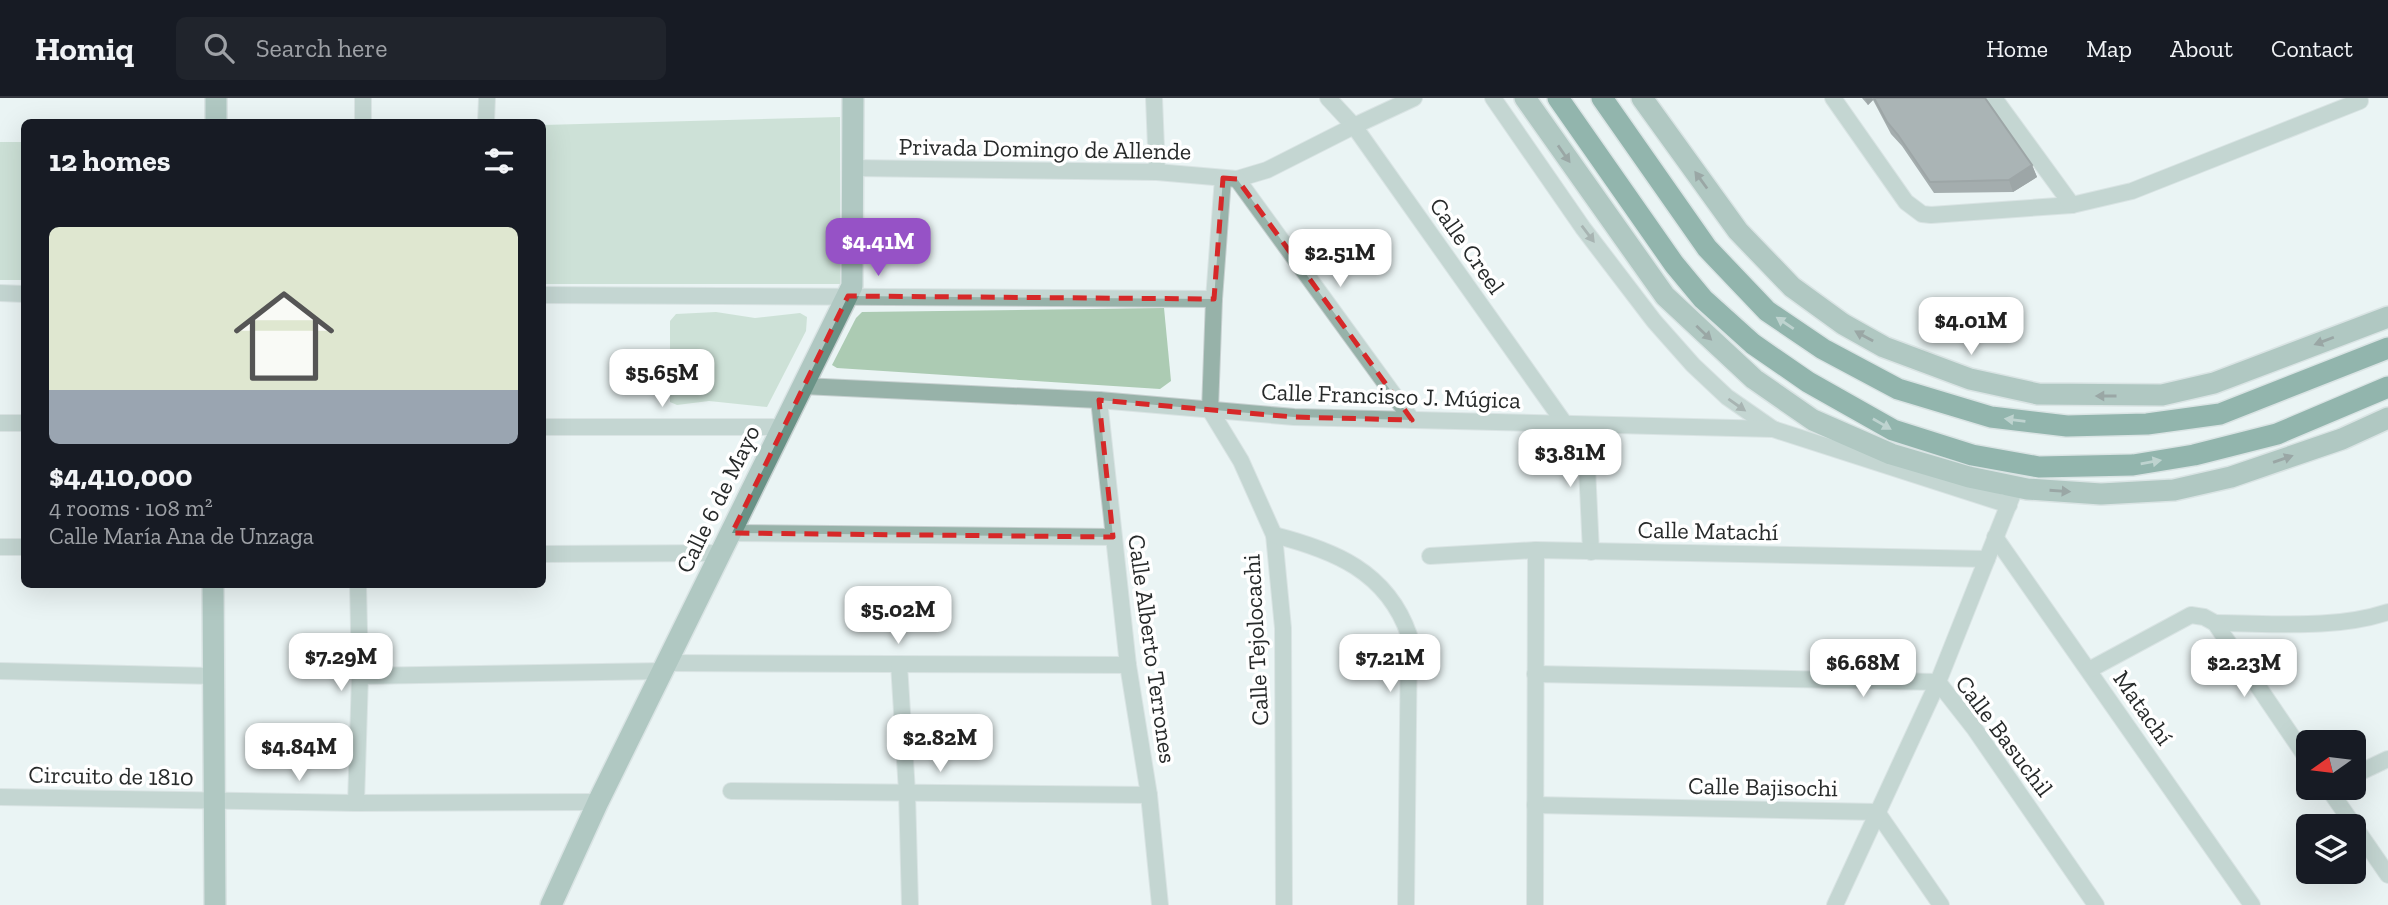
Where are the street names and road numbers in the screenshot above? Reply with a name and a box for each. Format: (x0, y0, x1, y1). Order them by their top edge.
street label: Privada Domingo de Allende (898, 131, 1192, 166)
street label: Calle Creel (1424, 192, 1511, 300)
street label: Calle Francisco J. Múgica (1261, 376, 1522, 415)
street label: Calle 6 de Mayo (669, 420, 766, 577)
street label: Calle Matachí (1637, 515, 1779, 546)
street label: Calle Alberto Terrones (1122, 533, 1183, 765)
street label: Calle Tejolocachi (1237, 553, 1274, 727)
street label: Matachí (2107, 665, 2180, 751)
street label: Calle Basuchil (1949, 669, 2059, 802)
street label: Circuito de 1810 (28, 760, 194, 791)
street label: Calle Bajisochi (1688, 771, 1838, 802)

